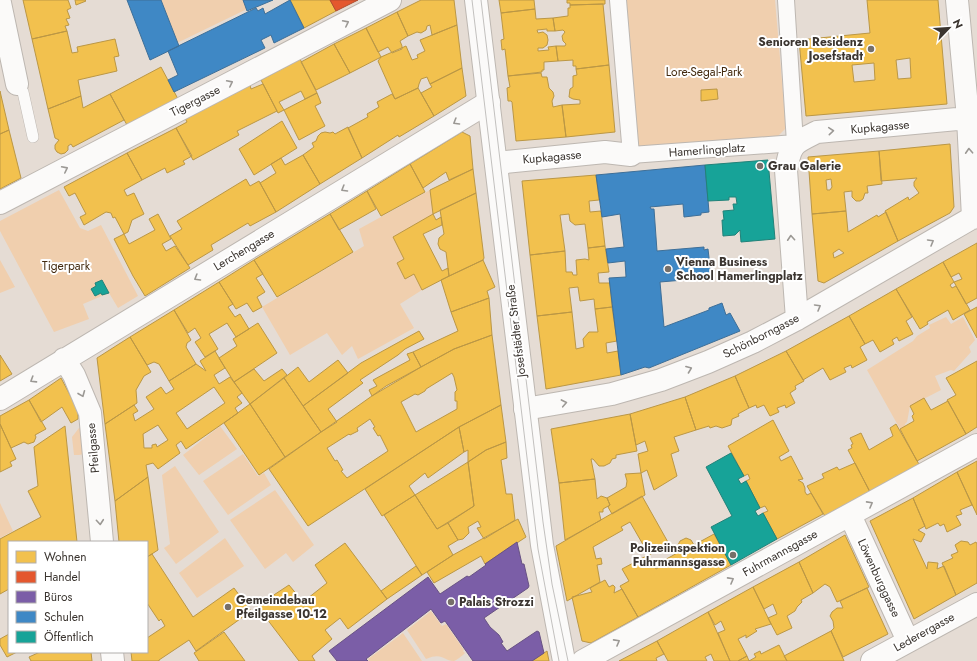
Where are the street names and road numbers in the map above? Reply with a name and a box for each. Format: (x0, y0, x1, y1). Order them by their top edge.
street label: Tigergasse (167, 81, 223, 121)
street label: Kupkagasse (850, 115, 910, 139)
street label: Hamerlingplatz (668, 138, 746, 162)
street label: Kupkagasse (522, 145, 582, 169)
street label: Lerchengasse (210, 225, 278, 275)
street label: Josefstädter Straße (501, 284, 531, 380)
street label: Schönborngasse (720, 309, 802, 363)
street label: Pfeilgasse (82, 422, 104, 474)
street label: Fuhrmannsgasse (739, 525, 821, 581)
street label: Löwenburggasse (853, 536, 905, 620)
street label: Lederergasse (890, 608, 958, 656)

